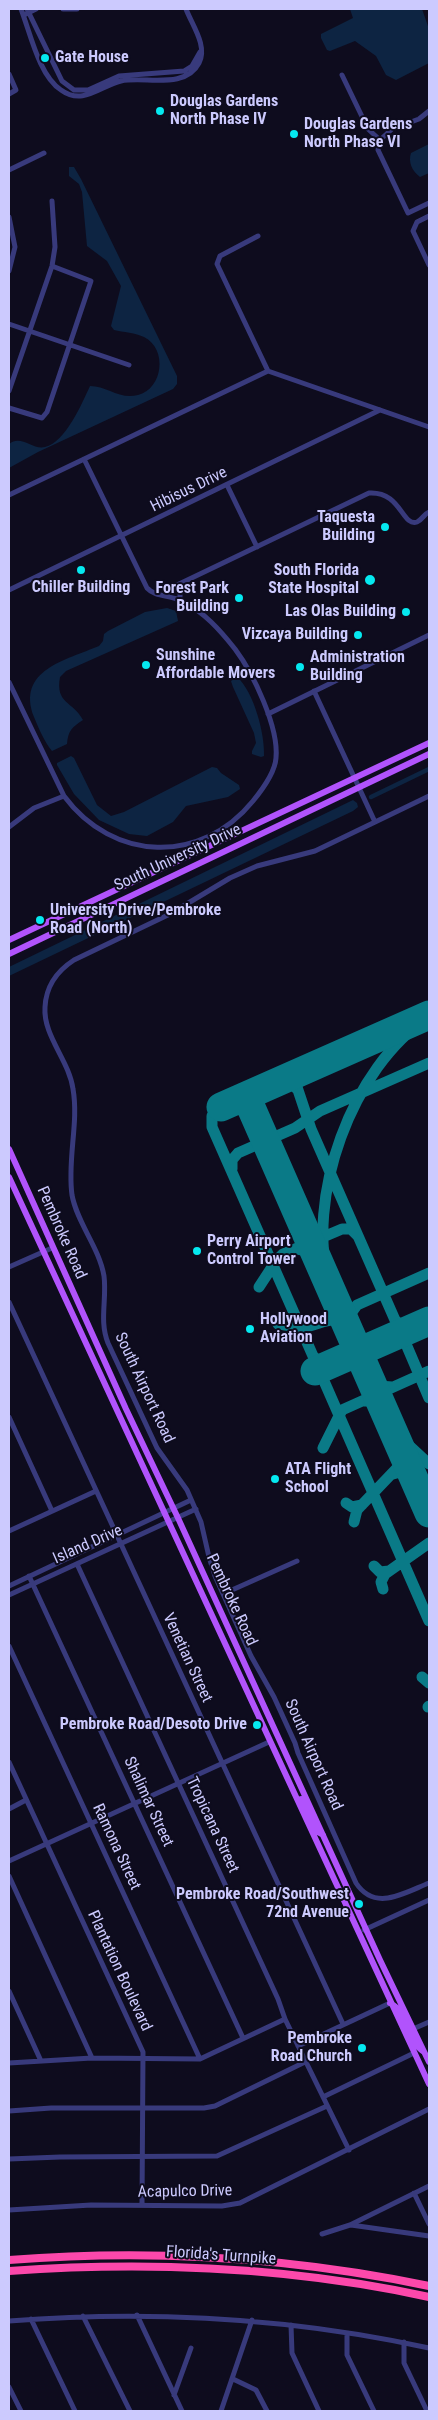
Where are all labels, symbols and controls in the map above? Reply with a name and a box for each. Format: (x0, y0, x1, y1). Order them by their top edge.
place label: Gate House (55, 48, 129, 68)
marker: Gate House (39, 52, 51, 64)
place label: Douglas Gardens North Phase IV (170, 92, 278, 130)
marker: Douglas Gardens North Phase IV (154, 105, 166, 117)
place label: Douglas Gardens North Phase VI (304, 115, 412, 153)
marker: Douglas Gardens North Phase VI (288, 128, 300, 140)
street label: Hibisus Drive (147, 463, 231, 517)
place label: Taquesta Building (317, 508, 375, 546)
marker: Taquesta Building (379, 521, 391, 533)
place label: South Florida State Hospital (268, 561, 359, 599)
marker: Chiller Building (75, 564, 87, 576)
marker: South Florida State Hospital (363, 573, 377, 587)
place label: Chiller Building (32, 578, 130, 598)
place label: Forest Park Building (155, 579, 229, 617)
marker: Forest Park Building (233, 592, 245, 604)
place label: Las Olas Building (285, 602, 396, 622)
marker: Las Olas Building (400, 606, 412, 618)
place label: Vizcaya Building (242, 625, 348, 645)
marker: Vizcaya Building (352, 629, 364, 641)
place label: Sunshine Affordable Movers (156, 646, 275, 684)
place label: Administration Building (310, 648, 405, 686)
marker: Sunshine Affordable Movers (140, 659, 152, 671)
marker: Administration Building (294, 661, 306, 673)
street label: South University Drive (112, 820, 244, 896)
place label: University Drive/Pembroke Road (North) (50, 901, 221, 939)
marker: University Drive/Pembroke Road (North) (34, 914, 46, 926)
street label: Pembroke Road (32, 1184, 90, 1282)
place label: Perry Airport Control Tower (207, 1232, 296, 1270)
marker: Perry Airport Control Tower (191, 1245, 203, 1257)
place label: Hollywood Aviation (260, 1310, 327, 1348)
marker: Hollywood Aviation (244, 1323, 256, 1335)
street label: South Airport Road (110, 1330, 178, 1446)
place label: ATA Flight School (285, 1460, 351, 1498)
marker: ATA Flight School (269, 1473, 281, 1485)
street label: Island Drive (50, 1521, 126, 1569)
street label: Pembroke Road (201, 1551, 261, 1649)
street label: Venetian Street (158, 1610, 216, 1706)
street label: South Airport Road (280, 1696, 346, 1814)
place label: Pembroke Road/Desoto Drive (60, 1715, 247, 1735)
marker: Pembroke Road/Desoto Drive (251, 1719, 263, 1731)
street label: Shalimar Street (119, 1754, 177, 1850)
street label: Tropicana Street (181, 1774, 243, 1876)
street label: Ramona Street (88, 1801, 144, 1893)
place label: Pembroke Road/Southwest 72nd Avenue (176, 1885, 349, 1923)
marker: Pembroke Road/Southwest 72nd Avenue (353, 1898, 365, 1910)
street label: Plantation Boulevard (83, 1908, 155, 2034)
place label: Pembroke Road Church (271, 2029, 352, 2067)
marker: Pembroke Road Church (356, 2042, 368, 2054)
street label: Acapulco Drive (138, 2182, 232, 2202)
street label: Florida's Turnpike (165, 2243, 277, 2269)

